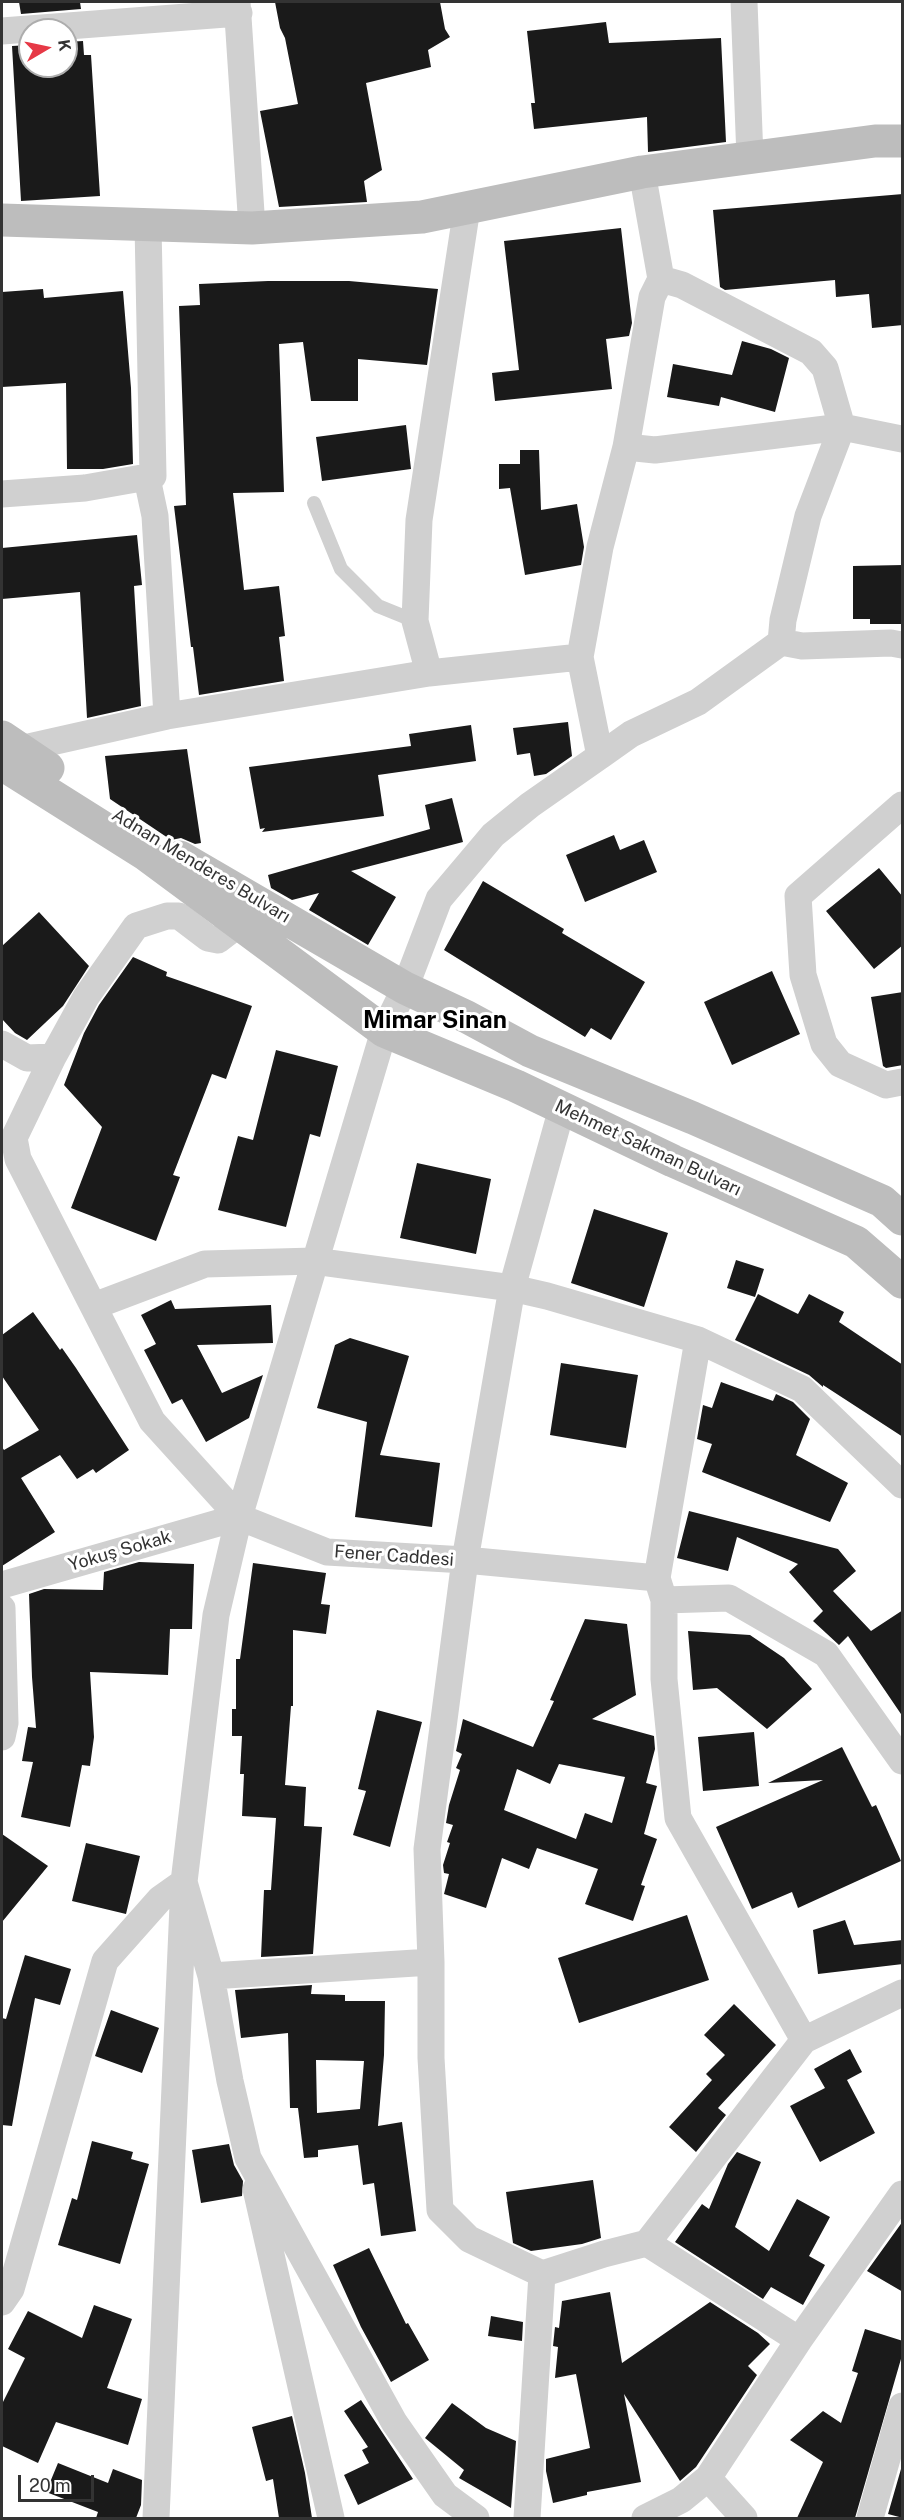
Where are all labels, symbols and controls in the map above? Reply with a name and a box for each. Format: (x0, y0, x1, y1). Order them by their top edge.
north arrow (18, 18, 78, 78)
text: K (54, 38, 75, 53)
street label: Adnan Menderes Bulvarı (108, 804, 294, 928)
district label: Mimar Sinan (363, 1007, 507, 1035)
street label: Mehmet Sakman Bulvarı (551, 1095, 745, 1201)
street label: Yokuş Sokak (66, 1526, 174, 1576)
street label: Fener Caddesi (333, 1541, 455, 1571)
scale bar (21, 2463, 98, 2501)
text: 20 m (29, 2475, 71, 2496)

